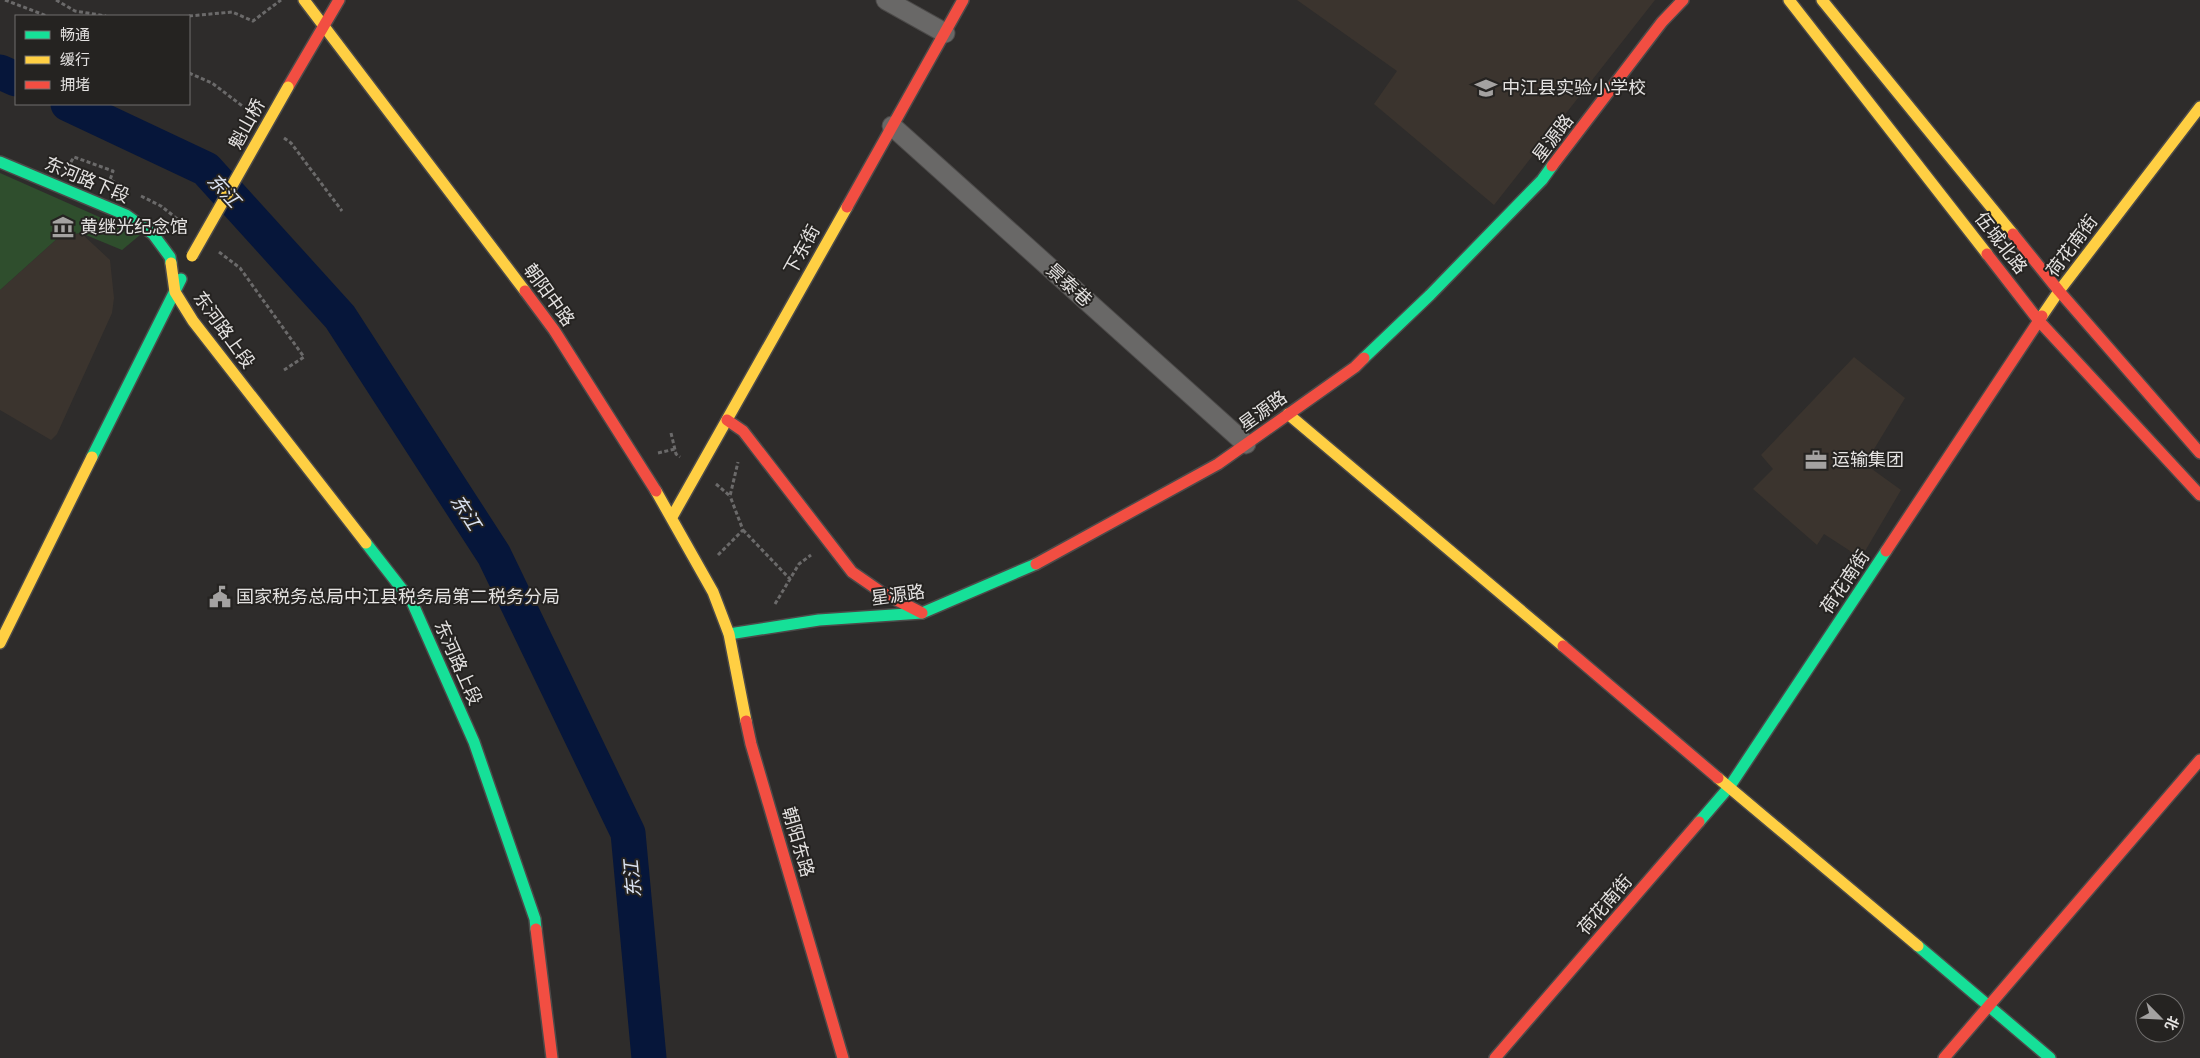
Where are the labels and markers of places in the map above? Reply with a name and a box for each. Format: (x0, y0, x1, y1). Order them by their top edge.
school or university icon: 中江县实验小学校 (1473, 75, 1499, 101)
place label: 中江县实验小学校 (1502, 75, 1646, 100)
museum icon: 黄继光纪念馆 (50, 214, 76, 240)
place label: 黄继光纪念馆 (80, 214, 188, 239)
office icon: 运输集团 (1803, 447, 1829, 473)
place label: 运输集团 (1832, 447, 1904, 472)
public building icon: 国家税务总局中江县税务局第二税务分局 (207, 584, 233, 610)
place label: 国家税务总局中江县税务局第二税务分局 (236, 584, 560, 609)

